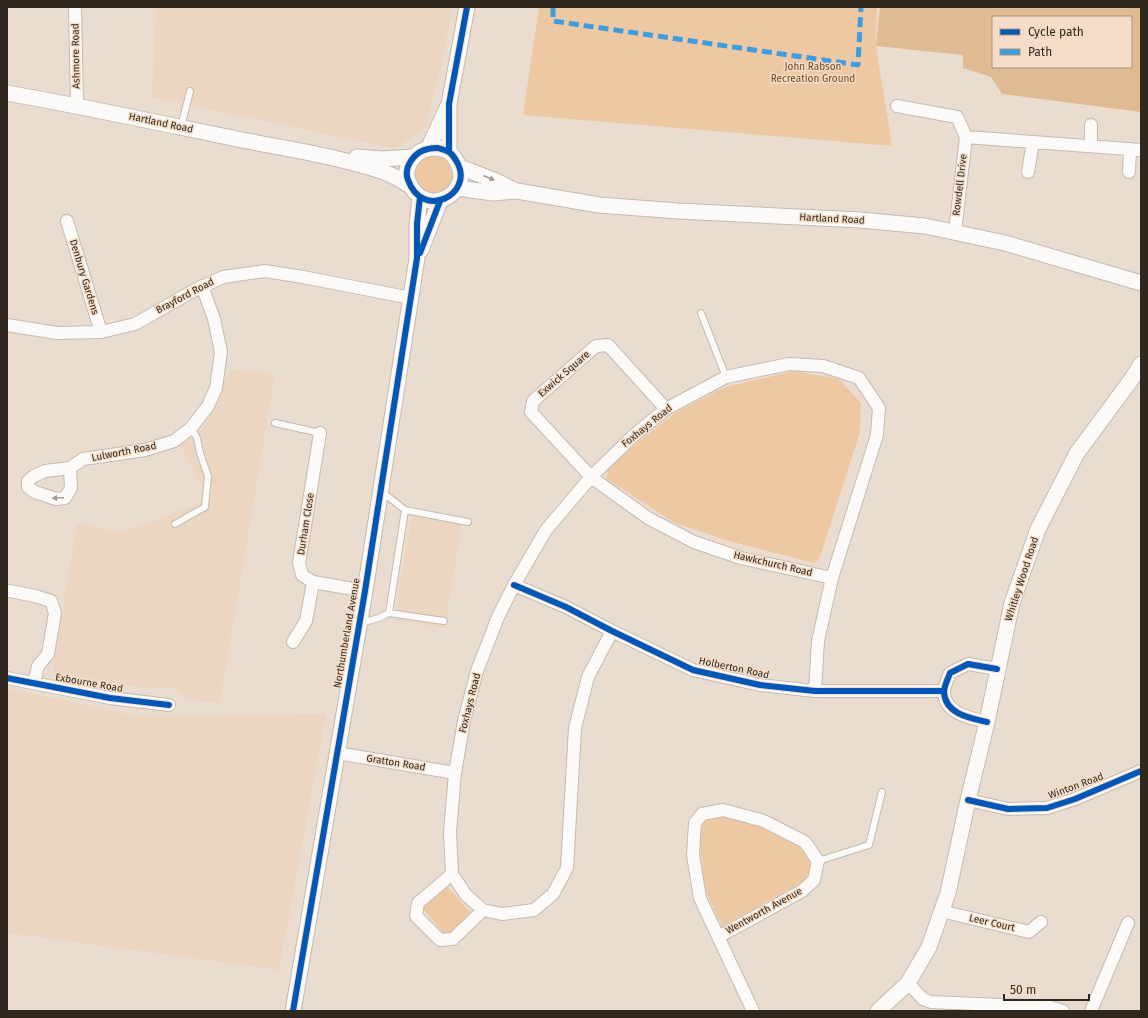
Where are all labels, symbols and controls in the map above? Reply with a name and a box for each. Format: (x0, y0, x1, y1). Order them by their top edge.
legend (992, 16, 1132, 68)
street label: Ashmore Road (69, 23, 83, 89)
text: Cycle path (1028, 25, 1084, 39)
text: Path (1028, 45, 1052, 59)
park label: John Rabson Recreation Ground (771, 61, 855, 85)
street label: Hartland Road (128, 110, 194, 136)
street label: Rowdell Drive (950, 153, 970, 217)
one-way arrow (484, 176, 496, 182)
street label: Hartland Road (799, 211, 865, 227)
street label: Denbury Gardens (67, 238, 101, 316)
street label: Brayford Road (154, 276, 216, 316)
street label: Exwick Square (536, 348, 592, 400)
street label: Foxhays Road (619, 402, 675, 450)
street label: Lulworth Road (91, 440, 157, 464)
street label: Durham Close (295, 492, 317, 556)
one-way arrow (51, 495, 64, 501)
street label: Whitley Wood Road (1003, 535, 1041, 623)
street label: Hawkchurch Road (732, 549, 814, 579)
street label: Northumberland Avenue (331, 577, 363, 689)
street label: Holberton Road (698, 655, 770, 681)
street label: Exbourne Road (54, 671, 124, 695)
street label: Foxhays Road (457, 672, 483, 734)
street label: Gratton Road (366, 752, 426, 774)
street label: Winton Road (1047, 770, 1105, 802)
street label: Wentworth Avenue (724, 885, 804, 937)
street label: Leer Court (968, 912, 1016, 934)
scale bar (1004, 976, 1089, 1002)
text: 50 m (1010, 983, 1036, 997)

